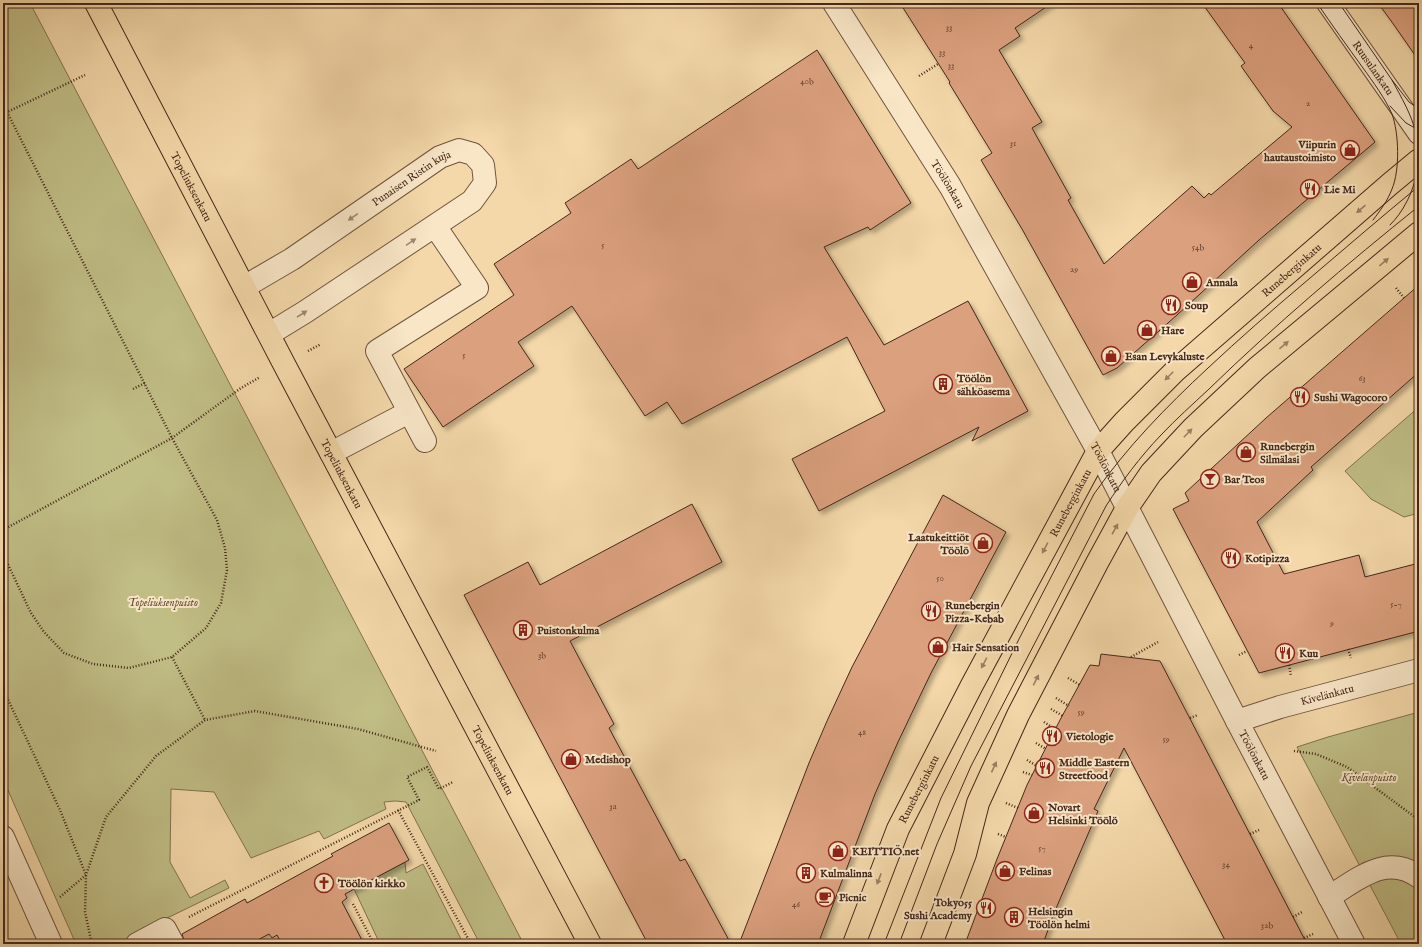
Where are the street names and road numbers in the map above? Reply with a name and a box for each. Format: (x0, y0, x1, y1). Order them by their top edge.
street label: Ruusulankatu (1349, 38, 1396, 98)
street label: Punaisen Ristin kuja (370, 148, 453, 210)
street label: Topeliuksenkatu (167, 150, 215, 224)
street label: Töölönkatu (927, 158, 967, 212)
street label: Runeberginkatu (1259, 241, 1325, 300)
street label: Topeliuksenkatu (317, 437, 365, 511)
street label: Töölönkatu (1086, 440, 1124, 495)
street label: Runeberginkatu (1047, 467, 1095, 540)
street label: Kivelänkatu (1299, 682, 1356, 709)
street label: Topeliuksenkatu (468, 724, 516, 798)
street label: Töölönkatu (1235, 728, 1273, 783)
street label: Runeberginkatu (896, 753, 943, 826)

